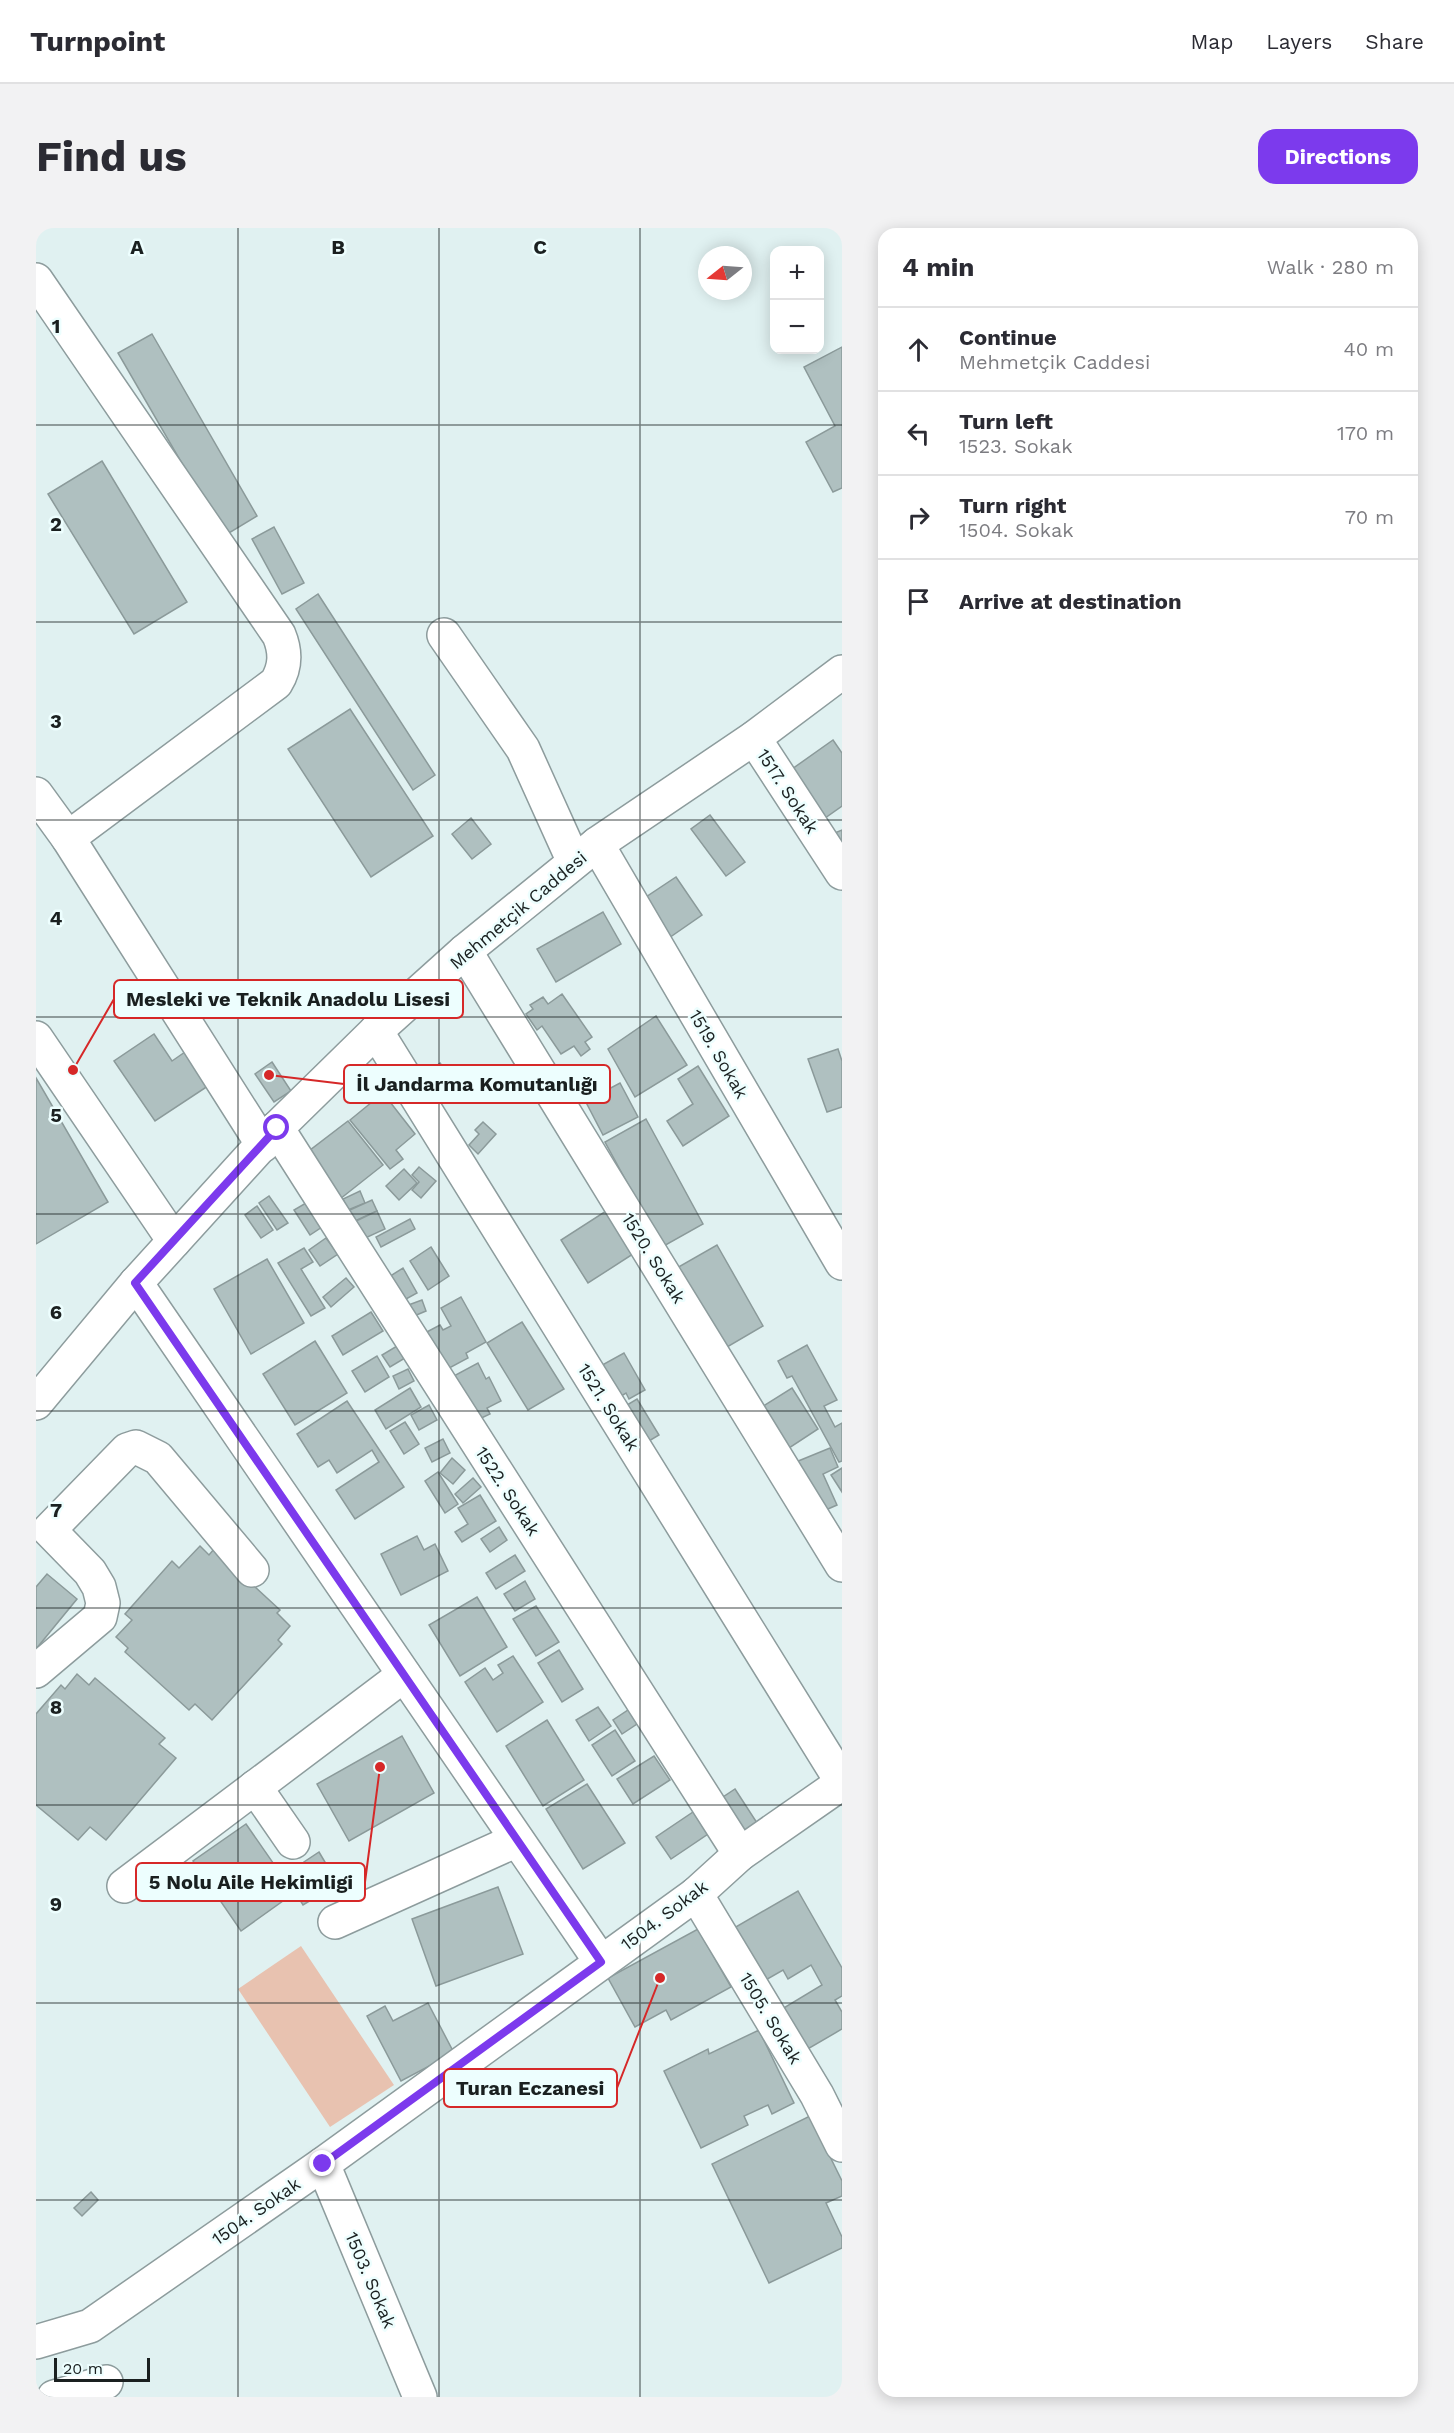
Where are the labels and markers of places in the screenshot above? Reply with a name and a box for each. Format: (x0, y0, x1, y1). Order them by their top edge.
callout: Mesleki ve Teknik Anadolu Lisesi (114, 980, 463, 1018)
callout: İl Jandarma Komutanlığı (344, 1065, 610, 1103)
callout: 5 Nolu Aile Hekimligi (136, 1863, 365, 1901)
callout: Turan Eczanesi (444, 2069, 617, 2107)

